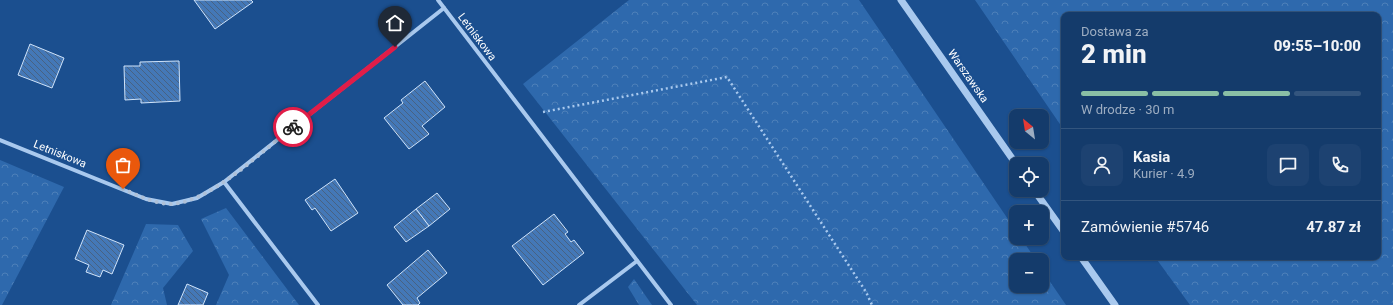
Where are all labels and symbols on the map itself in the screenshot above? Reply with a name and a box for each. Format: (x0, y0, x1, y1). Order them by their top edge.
pin (378, 6, 412, 47)
street label: Letniskowa (455, 11, 499, 63)
street label: Warszawska (945, 47, 991, 105)
courier (273, 107, 313, 147)
north arrow (1009, 109, 1049, 149)
street label: Letniskowa (32, 138, 88, 170)
pin (106, 148, 140, 189)

